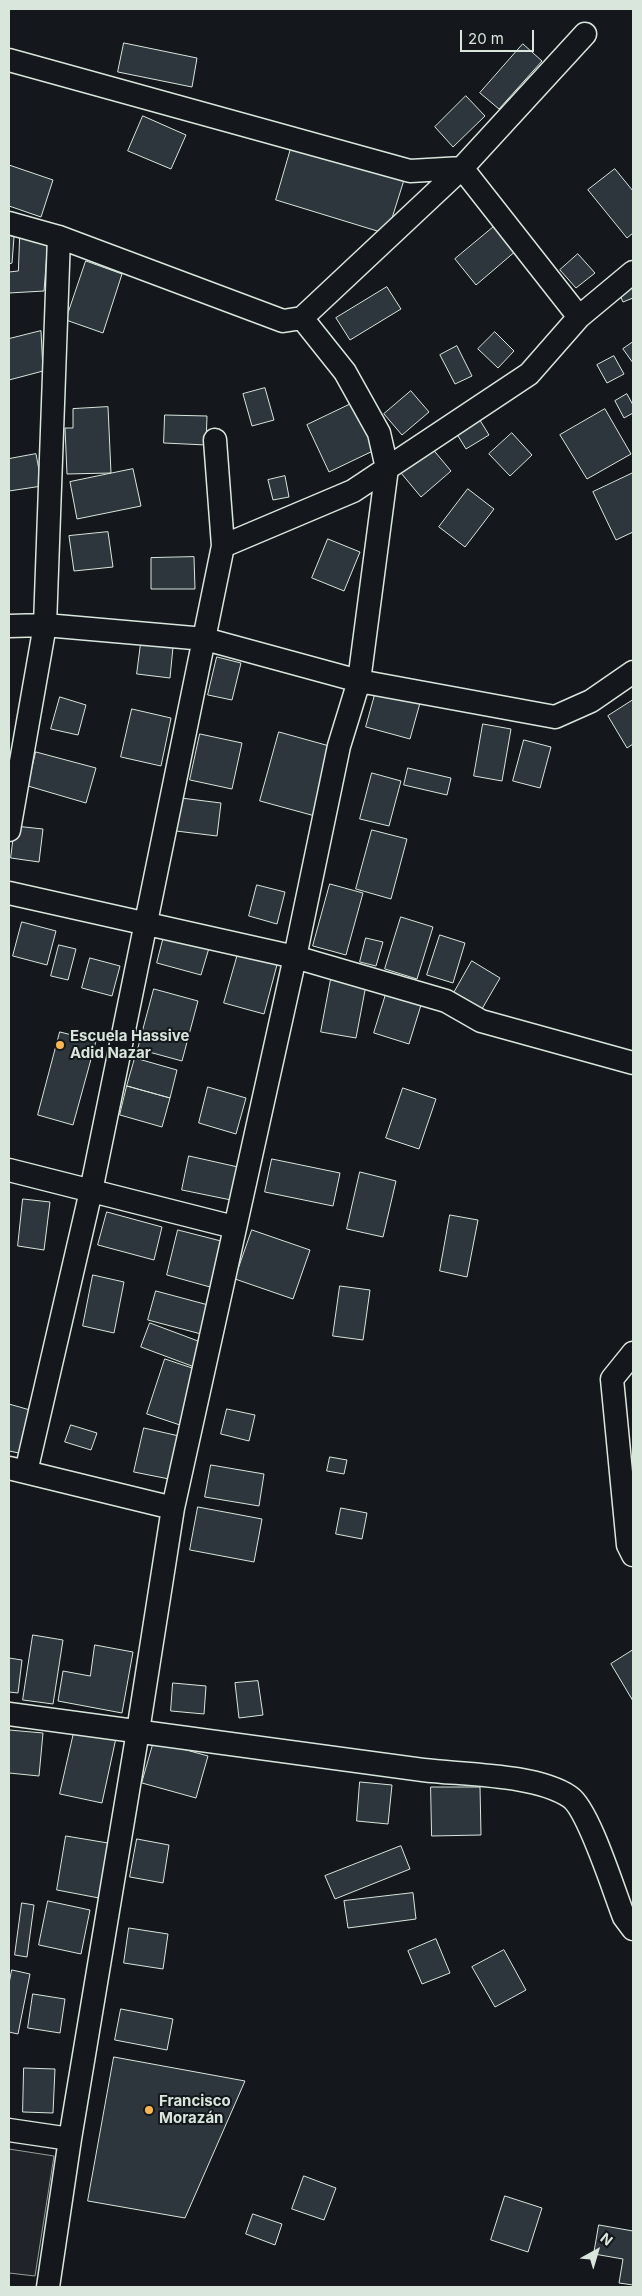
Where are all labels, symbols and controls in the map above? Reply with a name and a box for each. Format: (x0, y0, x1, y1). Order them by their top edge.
scale bar (462, 20, 536, 52)
text: 20 m (468, 29, 504, 48)
place label: Escuela Hassive Adid Nazar (70, 1027, 189, 1062)
marker: Escuela Hassive Adid Nazar (54, 1039, 66, 1051)
place label: Francisco Morazán (159, 2092, 231, 2127)
marker: Francisco Morazán (143, 2104, 155, 2116)
north arrow (572, 2226, 622, 2276)
text: N (597, 2229, 616, 2249)

